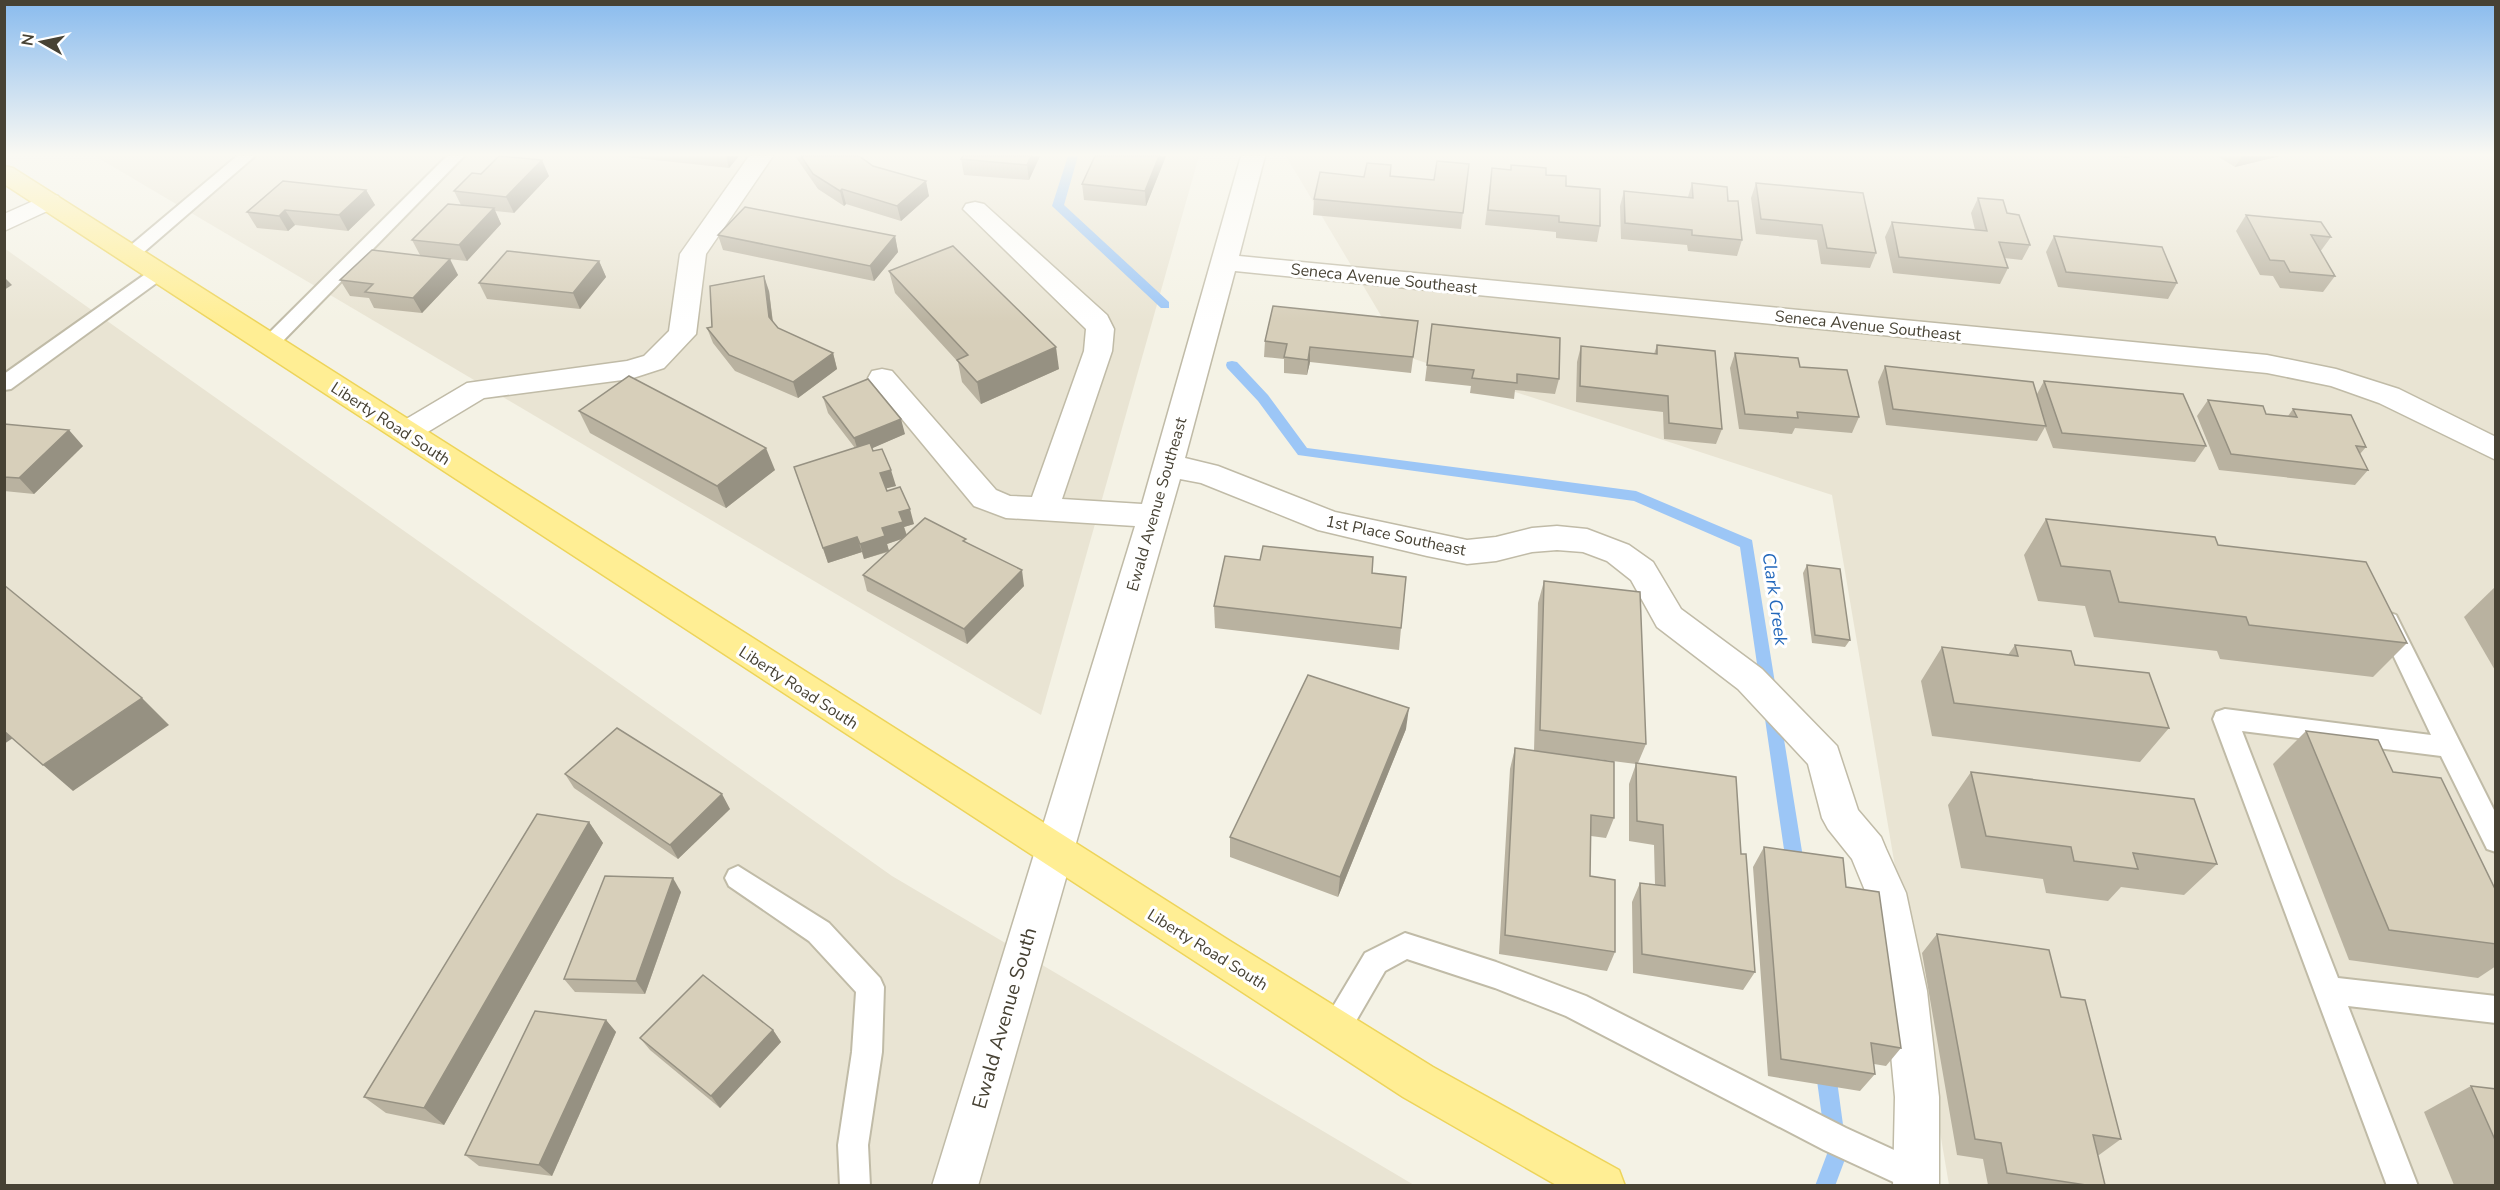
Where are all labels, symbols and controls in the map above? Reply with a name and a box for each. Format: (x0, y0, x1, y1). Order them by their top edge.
north arrow (12, 12, 72, 72)
text: N (16, 32, 40, 47)
street label: Seneca Avenue Southeast (1290, 258, 1478, 300)
street label: Seneca Avenue Southeast (1774, 305, 1962, 347)
street label: Liberty Road South (327, 377, 454, 471)
street label: Ewald Avenue Southeast (1122, 414, 1192, 594)
street label: 1st Place Southeast (1324, 510, 1468, 562)
water label: Clark Creek (1757, 551, 1794, 648)
street label: Liberty Road South (735, 641, 862, 735)
street label: Liberty Road South (1143, 904, 1272, 996)
street label: Ewald Avenue South (966, 924, 1043, 1112)

